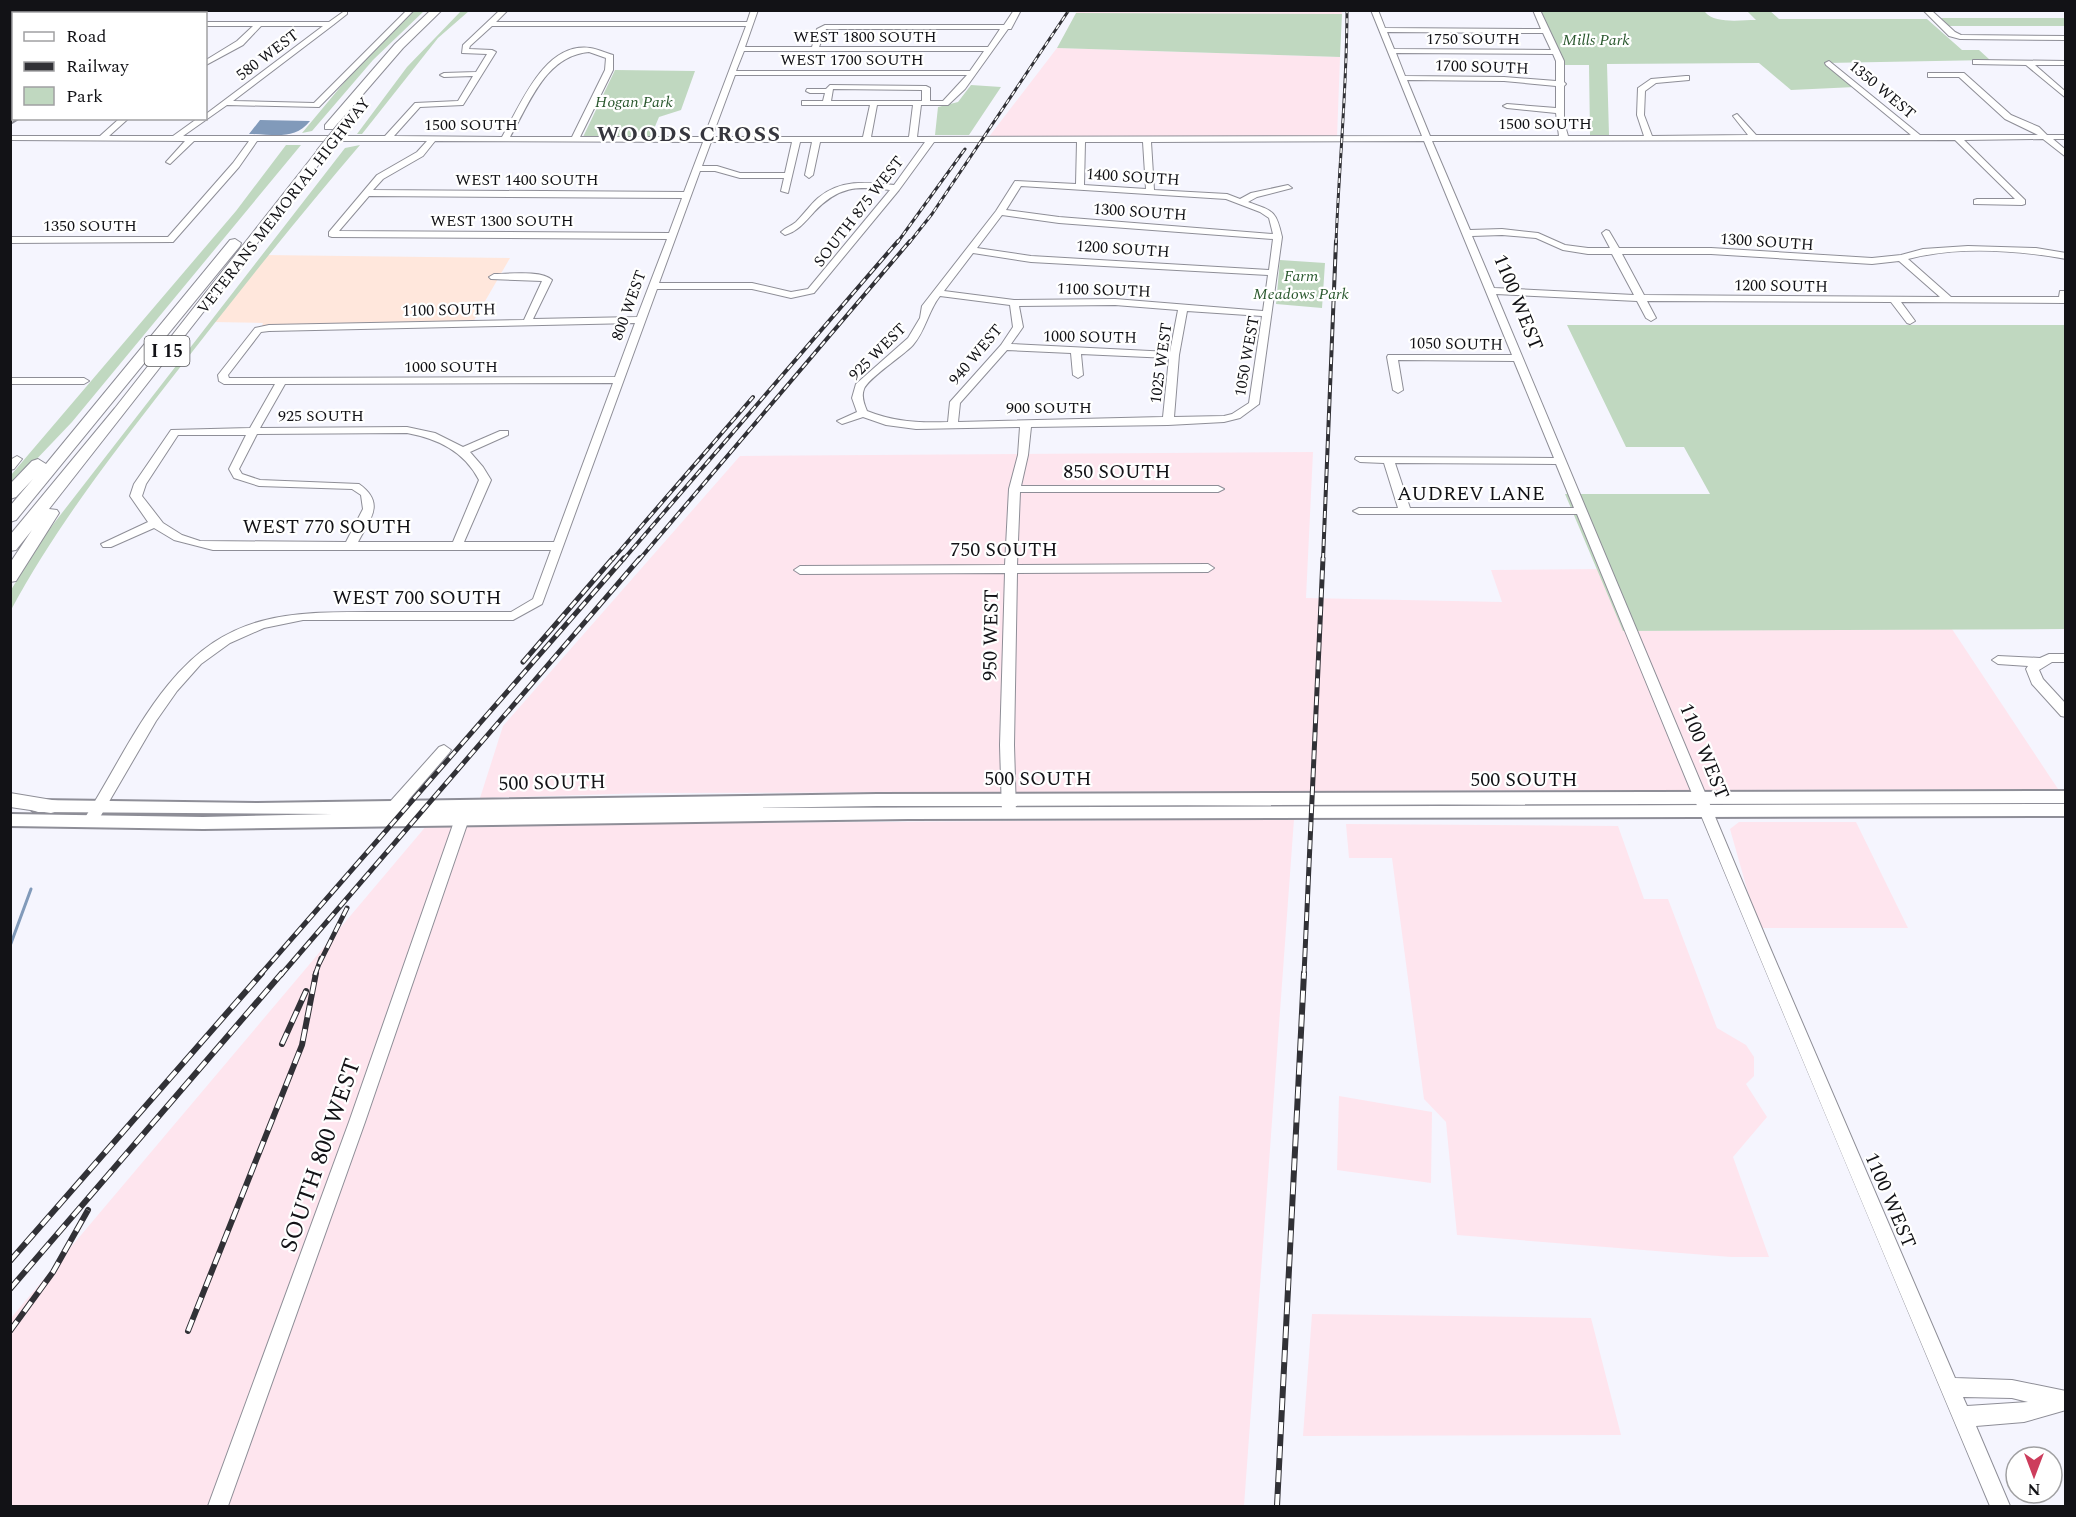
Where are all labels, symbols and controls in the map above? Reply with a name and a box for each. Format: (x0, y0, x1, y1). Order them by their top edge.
legend (12, 12, 207, 120)
text: Road (66, 23, 107, 50)
street label: 580 WEST (231, 23, 304, 86)
street label: WEST 1800 SOUTH (793, 25, 937, 49)
street label: 1750 SOUTH (1426, 27, 1520, 51)
park label: Mills Park (1562, 28, 1630, 52)
street label: WEST 1700 SOUTH (780, 48, 924, 72)
text: Railway (66, 53, 130, 80)
street label: 1700 SOUTH (1435, 53, 1529, 81)
street label: 1350 WEST (1843, 54, 1921, 125)
text: Park (66, 83, 103, 110)
park label: Hogan Park (595, 90, 673, 114)
street label: VETERANS MEMORIAL HIGHWAY (191, 92, 376, 319)
street label: 1500 SOUTH (1498, 112, 1592, 136)
street label: 1500 SOUTH (424, 113, 518, 137)
district label: WOODS CROSS (596, 118, 782, 151)
street label: SOUTH 875 WEST (808, 151, 910, 272)
street label: 1400 SOUTH (1085, 162, 1181, 192)
street label: WEST 1400 SOUTH (455, 168, 599, 192)
street label: 1300 SOUTH (1092, 197, 1188, 227)
street label: WEST 1300 SOUTH (430, 209, 574, 233)
street label: 1350 SOUTH (43, 214, 137, 238)
street label: 1300 SOUTH (1719, 227, 1815, 257)
street label: 1200 SOUTH (1075, 234, 1171, 264)
street label: 1100 WEST (1485, 250, 1551, 355)
park label: Farm Meadows Park (1253, 264, 1350, 306)
street label: 800 WEST (605, 267, 653, 344)
street label: 1200 SOUTH (1734, 273, 1828, 299)
street label: 1100 SOUTH (1057, 276, 1151, 304)
street label: 1100 SOUTH (402, 297, 496, 323)
street label: 1050 WEST (1228, 314, 1266, 398)
street label: 925 WEST (843, 317, 912, 386)
street label: 940 WEST (943, 319, 1009, 390)
street label: 1025 WEST (1143, 321, 1179, 405)
street label: 1000 SOUTH (1043, 324, 1137, 350)
street label: 1050 SOUTH (1409, 331, 1503, 357)
road number: I 15 (144, 336, 190, 366)
street label: 1000 SOUTH (404, 355, 498, 379)
street label: 900 SOUTH (1006, 396, 1092, 420)
street label: 925 SOUTH (278, 404, 364, 428)
street label: 850 SOUTH (1063, 457, 1171, 487)
street label: AUDREV LANE (1397, 479, 1545, 509)
street label: WEST 770 SOUTH (242, 512, 412, 542)
street label: 750 SOUTH (950, 535, 1058, 565)
street label: WEST 700 SOUTH (332, 583, 502, 613)
street label: 950 WEST (975, 589, 1007, 681)
street label: 1100 WEST (1671, 699, 1737, 804)
street label: 500 SOUTH (984, 764, 1092, 794)
street label: 500 SOUTH (1470, 765, 1578, 795)
street label: 500 SOUTH (498, 767, 606, 799)
street label: SOUTH 800 WEST (271, 1053, 371, 1257)
street label: 1100 WEST (1856, 1148, 1924, 1253)
north arrow (2004, 1445, 2064, 1505)
text: N (2027, 1477, 2041, 1501)

